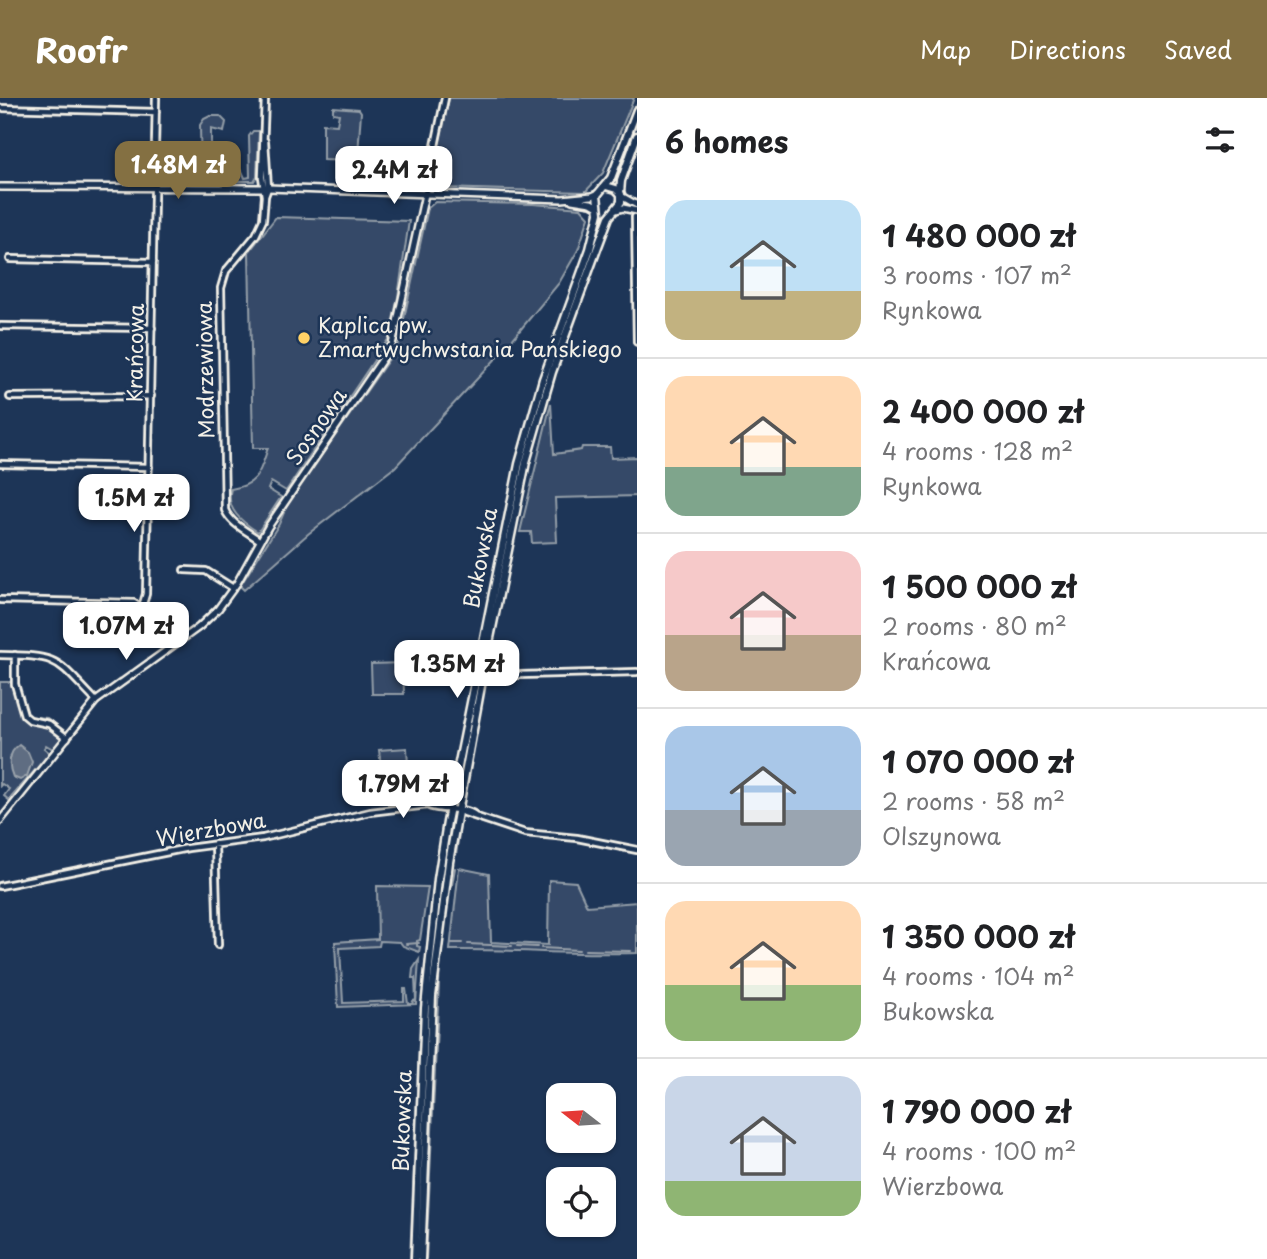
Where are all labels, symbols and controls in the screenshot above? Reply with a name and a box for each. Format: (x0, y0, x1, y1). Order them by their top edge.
text: Roofr (35, 24, 128, 74)
text: Map (920, 31, 971, 67)
text: Directions (1009, 31, 1126, 67)
text: Saved (1164, 31, 1232, 67)
text: 6 homes (665, 118, 788, 163)
icon: filters (1201, 121, 1239, 159)
pin: 1.48M zł (106, 141, 250, 201)
text: 1.48M zł (131, 146, 225, 181)
pin: 2.4M zł (329, 146, 459, 206)
text: 2.4M zł (351, 151, 437, 186)
text: 1 480 000 zł (882, 212, 1075, 257)
icon: home (721, 228, 805, 312)
text: 3 rooms · 107 m² (882, 257, 1072, 292)
text: Rynkowa (882, 292, 981, 327)
street label: Modrzewiowa (187, 301, 221, 439)
street label: Krańcowa (117, 303, 151, 403)
place label: Kaplica pw. Zmartwychwstania Pańskiego (318, 308, 622, 364)
marker: Kaplica pw. Zmartwychwstania Pańskiego (296, 330, 312, 346)
street label: Sosnowa (277, 381, 354, 471)
text: 2 400 000 zł (882, 388, 1083, 433)
icon: home (721, 404, 805, 488)
text: 4 rooms · 128 m² (882, 433, 1073, 468)
text: Rynkowa (882, 468, 981, 503)
pin: 1.5M zł (69, 474, 199, 534)
text: 1.5M zł (95, 479, 173, 514)
street label: Bukowska (454, 504, 504, 611)
text: 1 500 000 zł (882, 563, 1076, 608)
icon: home (721, 579, 805, 663)
pin: 1.07M zł (54, 602, 198, 662)
text: 1.07M zł (79, 607, 173, 642)
text: 2 rooms · 80 m² (882, 608, 1067, 643)
pin: 1.35M zł (385, 640, 529, 700)
text: Krańcowa (882, 643, 990, 678)
text: 1.35M zł (410, 645, 504, 680)
text: 1 070 000 zł (882, 738, 1073, 783)
icon: home (721, 754, 805, 838)
pin: 1.79M zł (331, 760, 475, 820)
text: 1.79M zł (358, 765, 448, 800)
text: 2 rooms · 58 m² (882, 783, 1065, 818)
street label: Wierzbowa (153, 803, 268, 853)
text: Olszynowa (882, 818, 1001, 853)
text: 1 350 000 zł (882, 913, 1074, 958)
icon: home (721, 929, 805, 1013)
text: 4 rooms · 104 m² (882, 958, 1075, 993)
text: Bukowska (882, 993, 994, 1028)
street label: Bukowska (383, 1069, 419, 1173)
north arrow (546, 1083, 616, 1153)
map controls (546, 1083, 616, 1237)
text: 1 790 000 zł (882, 1088, 1070, 1133)
icon: home (721, 1104, 805, 1188)
text: 4 rooms · 100 m² (882, 1133, 1076, 1168)
button: locate (546, 1167, 616, 1237)
text: Wierzbowa (882, 1168, 1003, 1203)

